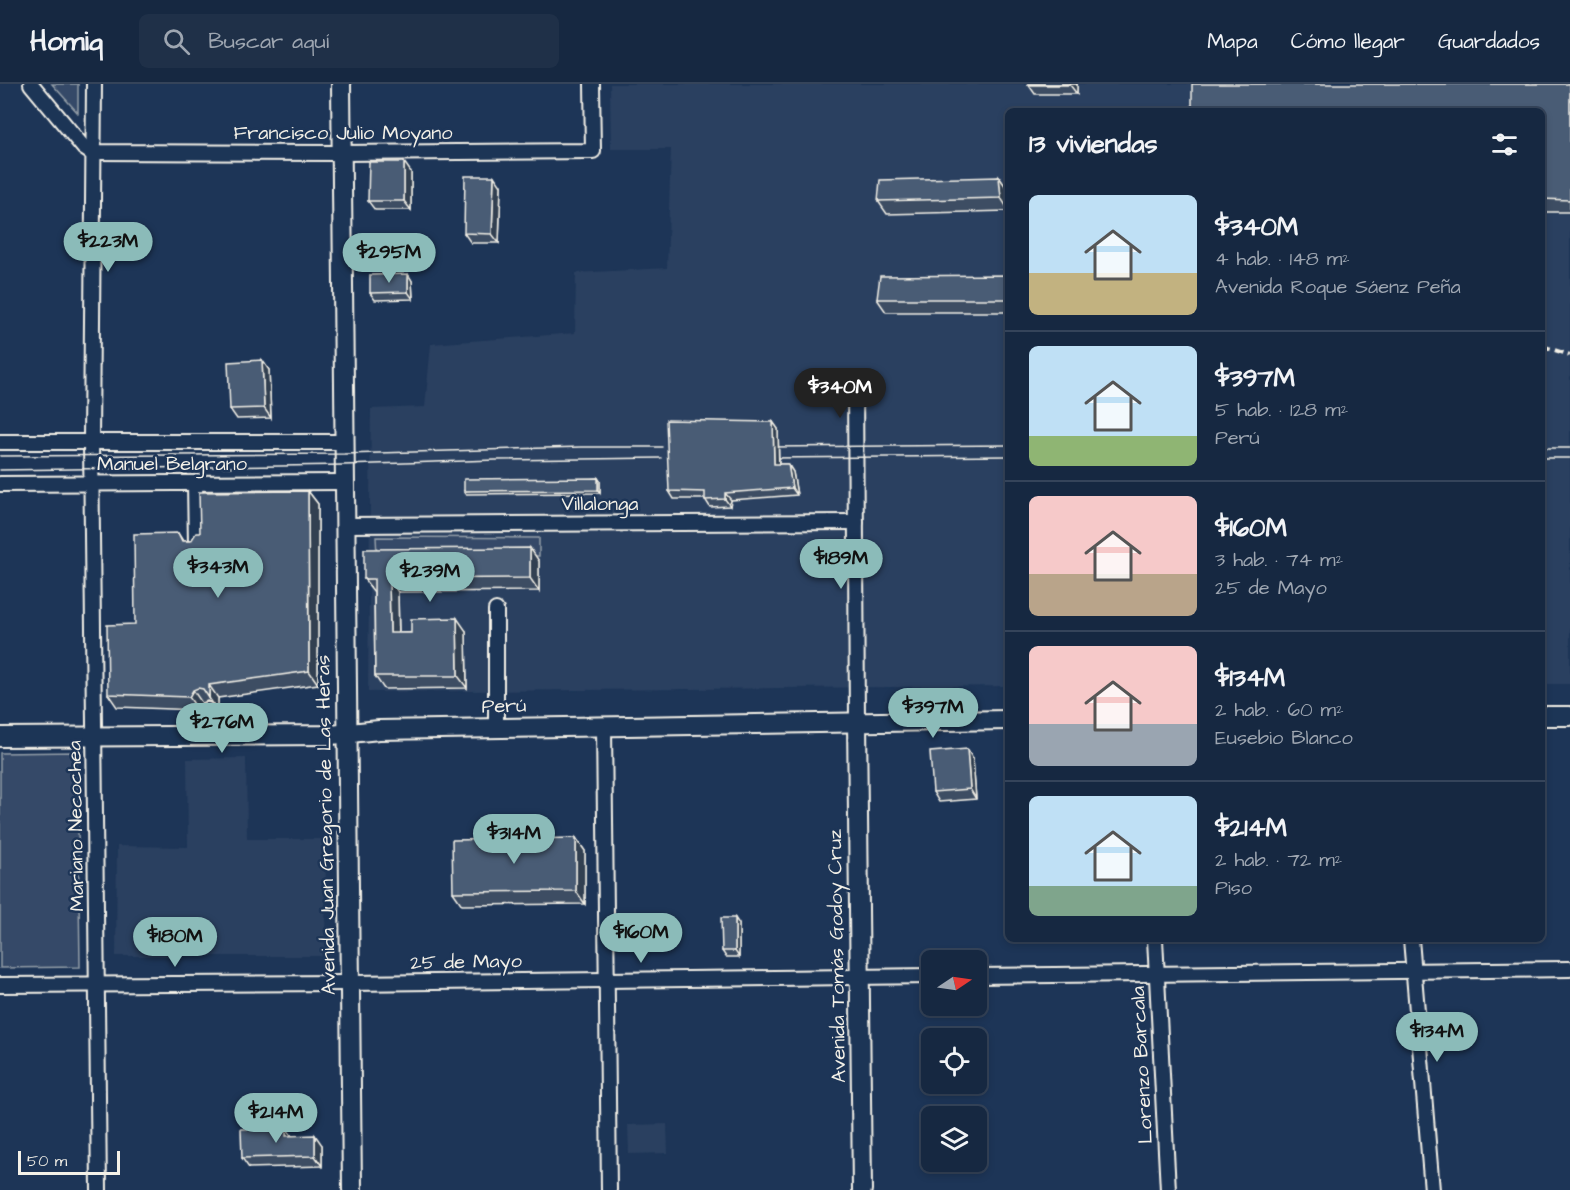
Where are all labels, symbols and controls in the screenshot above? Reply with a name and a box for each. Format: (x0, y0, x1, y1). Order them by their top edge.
search box (139, 14, 559, 68)
text: Homiq (30, 22, 103, 61)
icon: search (160, 25, 193, 58)
text: Buscar aquí (208, 26, 329, 57)
text: Mapa (1207, 27, 1258, 56)
text: Cómo llegar (1291, 27, 1405, 56)
text: Guardados (1438, 27, 1540, 56)
street label: Francisco Julio Moyano (233, 119, 453, 148)
text: 13 viviendas (1029, 126, 1157, 162)
icon: filters (1488, 128, 1521, 161)
text: $340M (1215, 209, 1298, 245)
icon: home (1077, 219, 1149, 291)
pin: $223M (66, 222, 150, 273)
text: $223M (78, 227, 138, 255)
pin: $295M (347, 233, 431, 284)
text: $295M (357, 238, 421, 266)
text: 4 hab. · 148 m² (1215, 245, 1350, 273)
text: Avenida Roque Sáenz Peña (1215, 273, 1461, 301)
text: $397M (1215, 360, 1295, 396)
pin: $340M (798, 368, 882, 419)
icon: home (1077, 370, 1149, 442)
text: $340M (808, 373, 872, 401)
text: 5 hab. · 128 m² (1215, 396, 1348, 424)
text: Perú (1215, 424, 1260, 452)
street label: Manuel Belgrano (97, 450, 247, 479)
street label: Villalonga (562, 490, 638, 519)
text: $160M (1215, 510, 1287, 546)
icon: home (1077, 520, 1149, 592)
pin: $189M (799, 539, 883, 590)
text: $189M (814, 544, 868, 572)
text: 3 hab. · 74 m² (1215, 546, 1343, 574)
pin: $343M (176, 548, 260, 599)
pin: $239M (388, 552, 472, 603)
text: $343M (187, 553, 249, 581)
text: $239M (400, 557, 460, 585)
text: 25 de Mayo (1215, 574, 1327, 602)
street label: Avenida Juan Gregorio de Las Heras (309, 655, 344, 995)
text: $134M (1215, 660, 1285, 696)
icon: home (1077, 670, 1149, 742)
pin: $397M (891, 688, 975, 739)
street label: Perú (481, 692, 527, 720)
text: $397M (902, 693, 964, 721)
text: 2 hab. · 60 m² (1215, 696, 1344, 724)
pin: $276M (180, 703, 264, 754)
text: $276M (190, 708, 254, 736)
text: Eusebio Blanco (1215, 724, 1353, 752)
street label: Mariano Necochea (61, 740, 91, 912)
text: $214M (1215, 810, 1287, 846)
pin: $314M (472, 814, 556, 865)
text: $314M (487, 819, 541, 847)
icon: home (1077, 820, 1149, 892)
street label: Avenida Tomás Godoy Cruz (821, 829, 854, 1083)
text: 2 hab. · 72 m² (1215, 846, 1342, 874)
text: Piso (1215, 874, 1252, 902)
pin: $160M (599, 913, 683, 964)
pin: $180M (133, 917, 217, 968)
text: $160M (613, 918, 669, 946)
text: $180M (147, 922, 203, 950)
street label: 25 de Mayo (410, 947, 522, 978)
north arrow (921, 950, 987, 1016)
map controls (921, 950, 987, 1172)
street label: Lorenzo Barcala (1124, 986, 1160, 1144)
pin: $134M (1395, 1012, 1479, 1063)
text: $134M (1410, 1017, 1464, 1045)
button: locate (921, 1028, 987, 1094)
pin: $214M (234, 1093, 318, 1144)
text: $214M (248, 1098, 304, 1126)
button: layers (921, 1106, 987, 1172)
scale bar (18, 1148, 120, 1176)
text: 50 m (27, 1150, 67, 1172)

